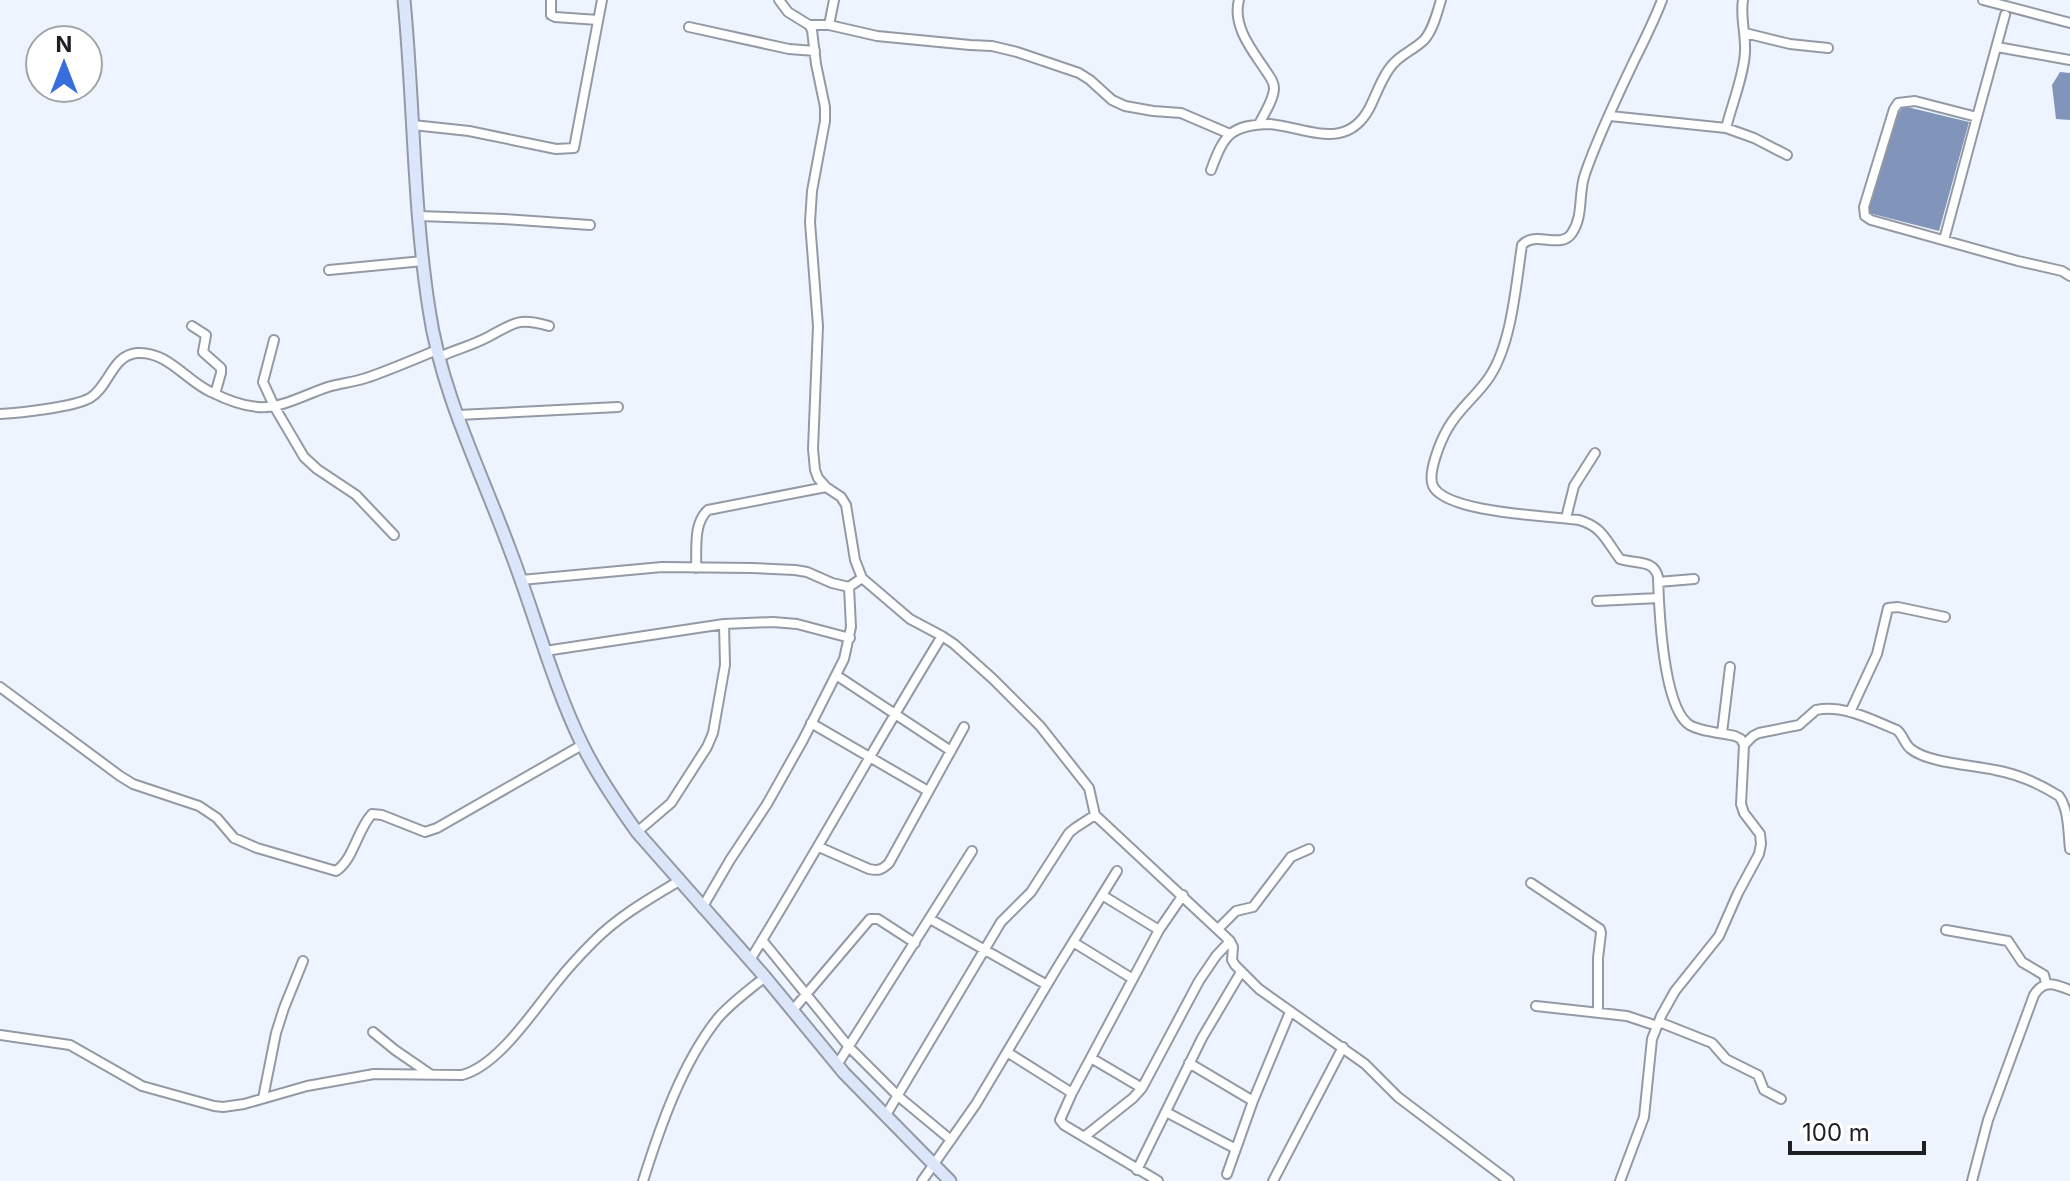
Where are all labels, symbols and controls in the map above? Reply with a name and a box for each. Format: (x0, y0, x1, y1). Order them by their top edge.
north arrow (24, 24, 104, 104)
text: N (56, 31, 72, 57)
scale bar (1790, 1105, 1924, 1155)
text: 100 m (1802, 1118, 1870, 1147)

